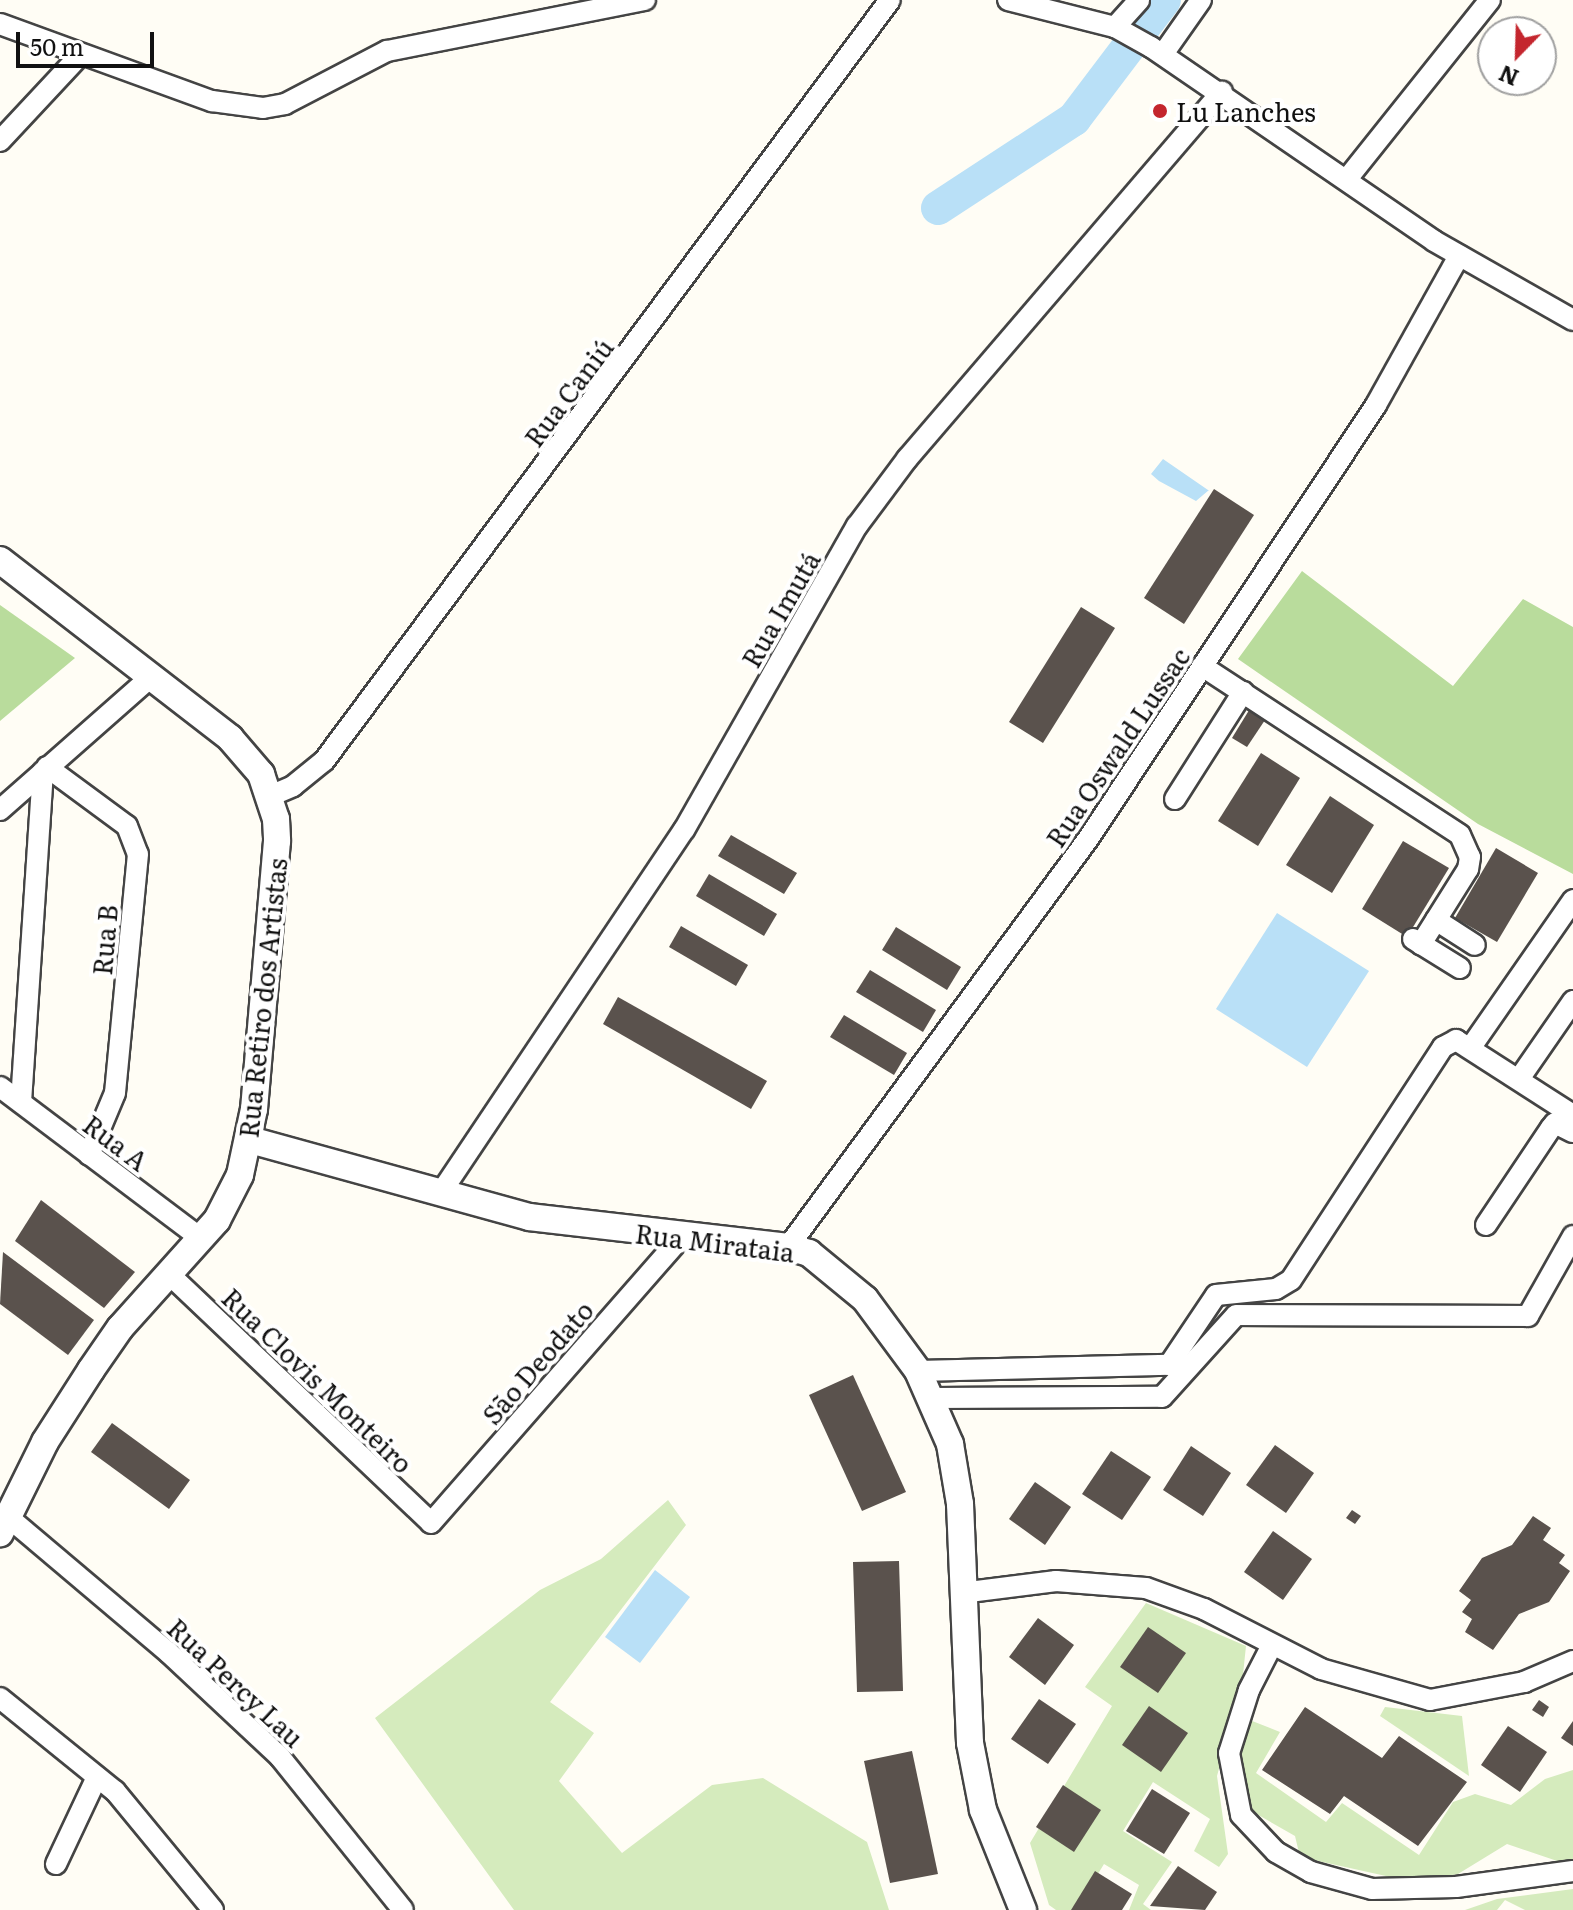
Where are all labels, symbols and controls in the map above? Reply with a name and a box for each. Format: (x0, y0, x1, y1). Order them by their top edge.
scale bar (20, 16, 158, 66)
north arrow (1477, 16, 1557, 96)
text: 50 m (30, 28, 84, 63)
text: N (1493, 58, 1523, 96)
place label: Lu Lanches (1176, 95, 1316, 127)
marker: Lu Lanches (1151, 102, 1169, 120)
street label: Rua Caniú (517, 332, 619, 452)
street label: Rua Imutá (734, 546, 826, 672)
street label: Rua Oswald Lussac (1039, 642, 1195, 852)
street label: Rua Retiro dos Artistas (232, 857, 292, 1139)
street label: Rua B (85, 904, 123, 976)
street label: Rua A (78, 1108, 154, 1176)
street label: Rua Mirataia (634, 1217, 796, 1267)
street label: Rua Clovis Monteiro (216, 1281, 420, 1479)
street label: São Deodato (475, 1294, 599, 1430)
street label: Rua Percy Lau (162, 1611, 310, 1753)

